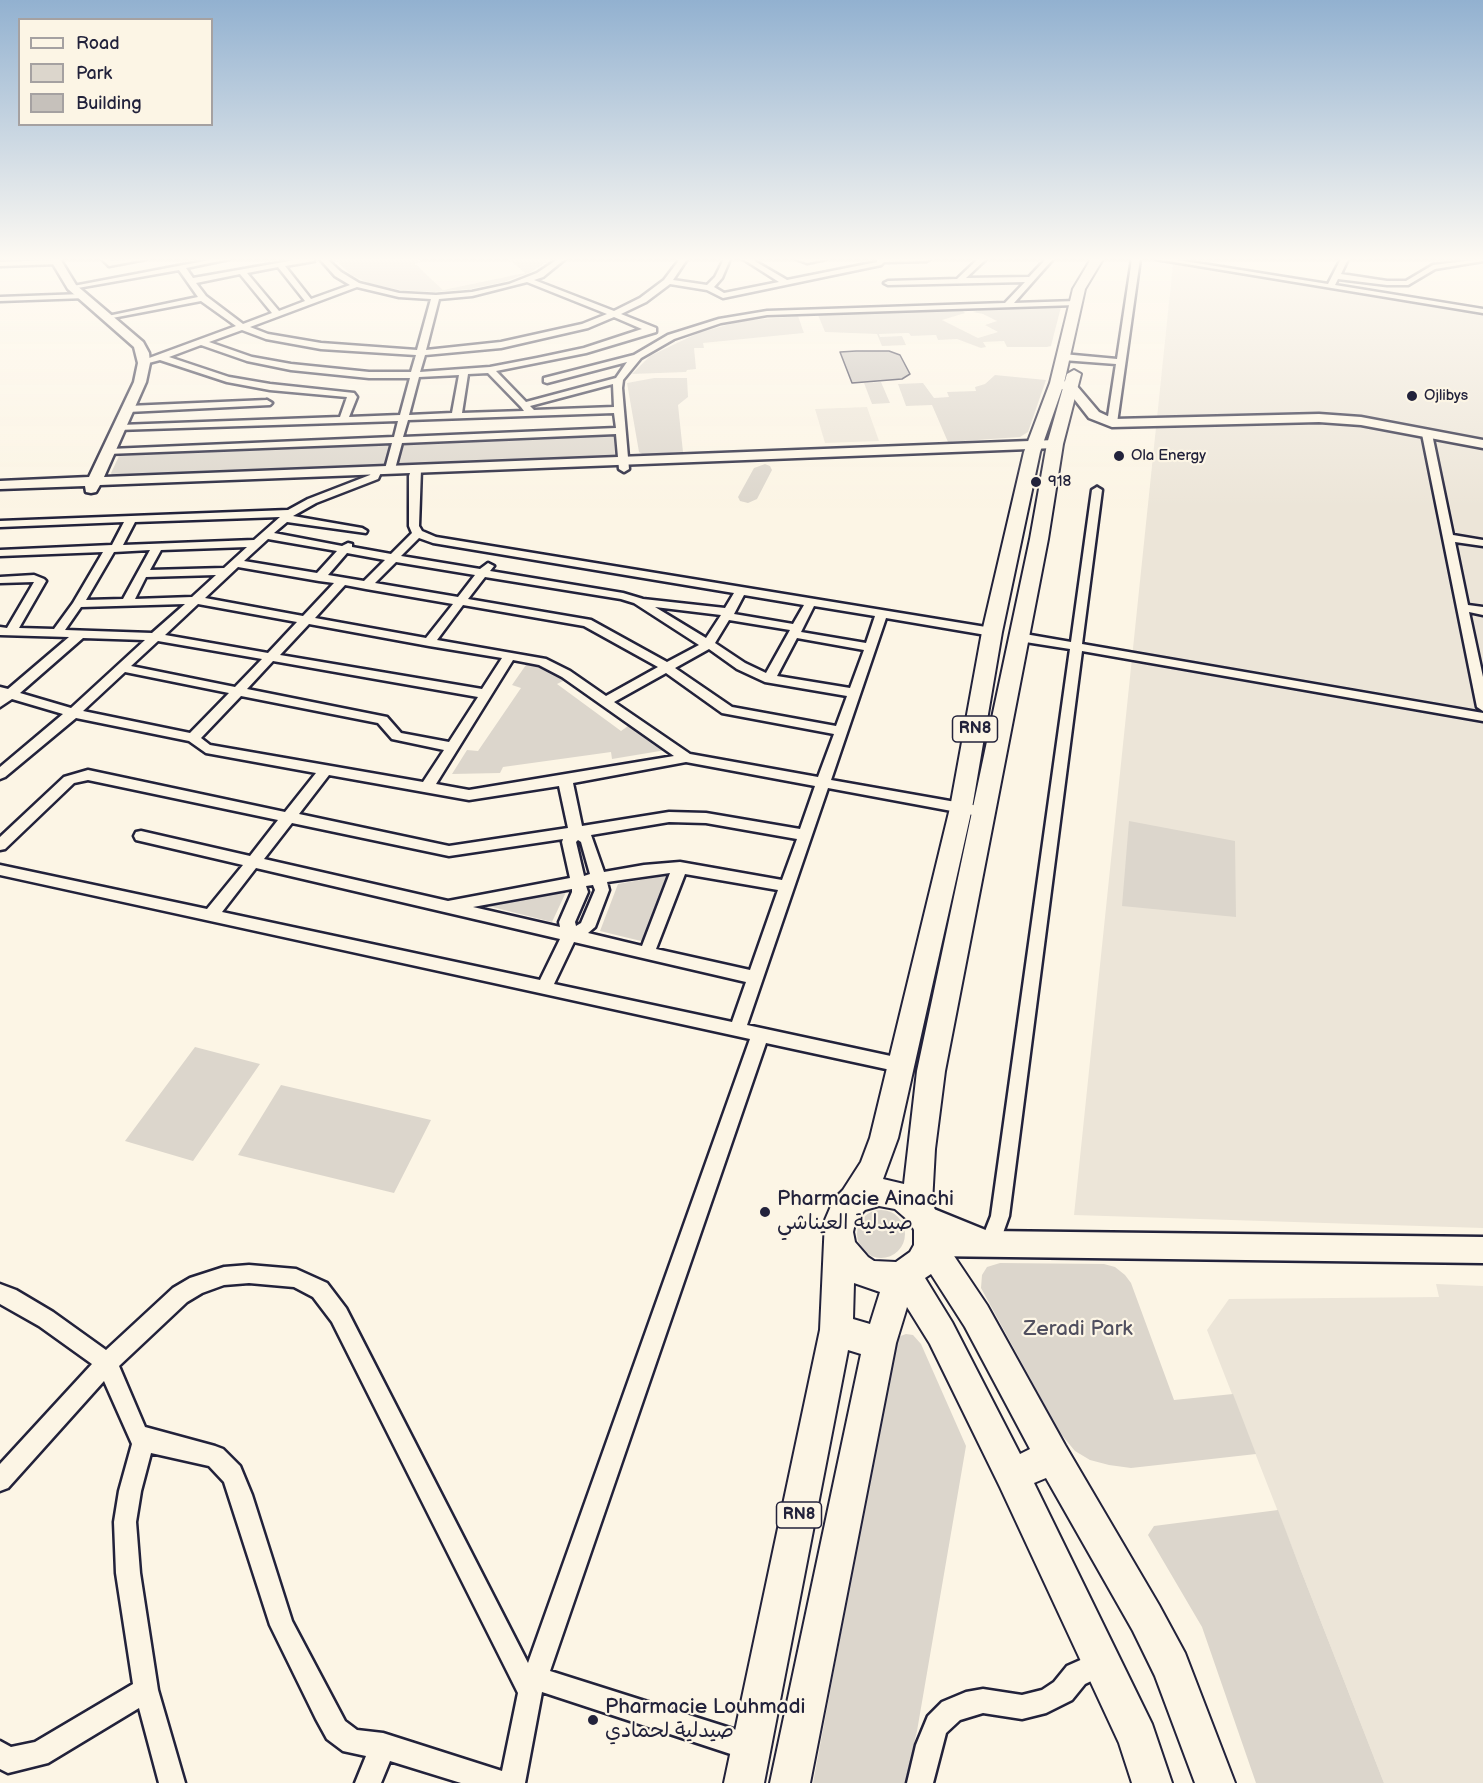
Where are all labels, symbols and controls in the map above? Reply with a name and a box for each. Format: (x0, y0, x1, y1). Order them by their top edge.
legend (18, 18, 213, 126)
text: Road (76, 33, 120, 54)
text: Park (76, 63, 112, 84)
text: Building (76, 93, 142, 114)
place label: Ojlibys (1424, 387, 1468, 405)
marker: Ojlibys (1405, 389, 1419, 403)
place label: Ola Energy (1131, 447, 1206, 465)
marker: Ola Energy (1112, 449, 1126, 463)
place label: 918 (1048, 473, 1071, 491)
marker: 918 (1029, 475, 1043, 489)
road number: RN8 (952, 716, 998, 742)
place label: Pharmacie Ainachi صيدلية العيناشي (777, 1187, 954, 1237)
marker: Pharmacie Ainachi صيدلية العيناشي (758, 1205, 772, 1219)
park label: Zeradi Park (1023, 1317, 1133, 1343)
road number: RN8 (776, 1502, 822, 1528)
place label: Pharmacie Louhmadi صيدلية لحمادي (605, 1695, 805, 1745)
marker: Pharmacie Louhmadi صيدلية لحمادي (586, 1713, 600, 1727)

